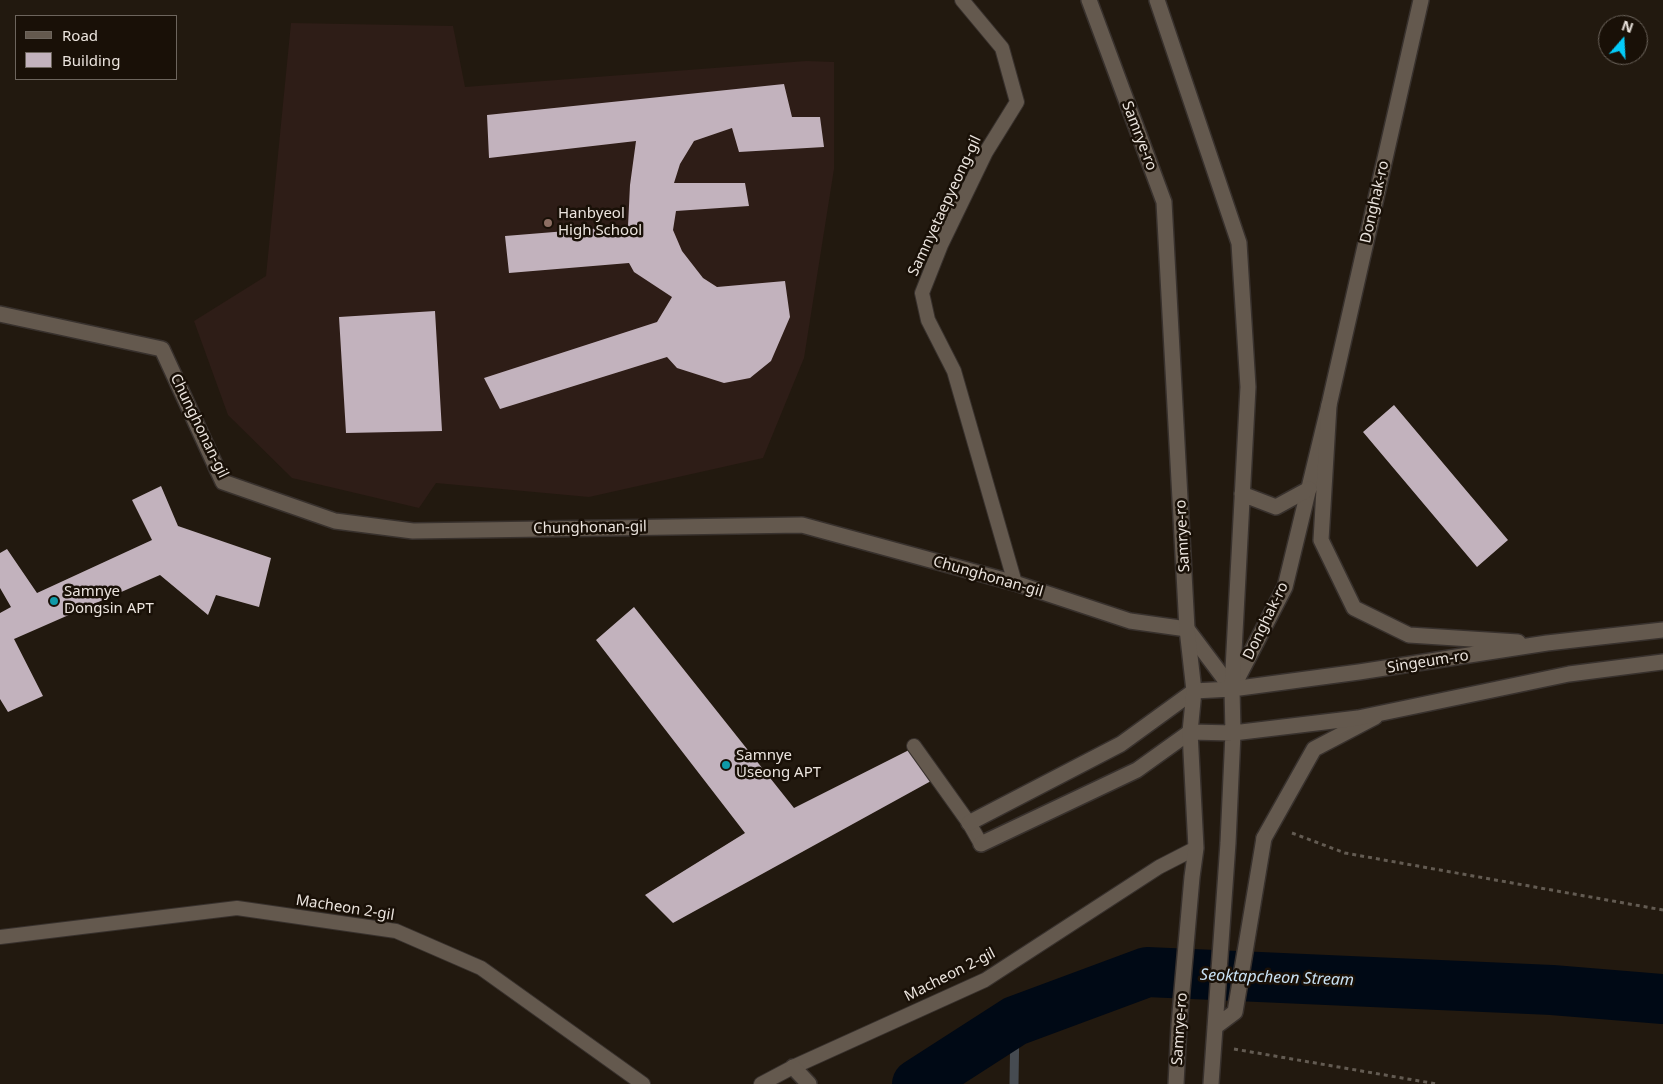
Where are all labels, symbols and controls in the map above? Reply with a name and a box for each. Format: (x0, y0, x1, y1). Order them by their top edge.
legend (15, 15, 178, 80)
north arrow (1598, 15, 1648, 65)
text: N (1619, 15, 1636, 37)
text: Road (62, 25, 98, 45)
text: Building (62, 50, 120, 70)
street label: Samrye-ro (1118, 99, 1160, 173)
street label: Samnyetaepyeong-gil (905, 133, 985, 279)
street label: Donghak-ro (1357, 159, 1393, 245)
place label: Hanbyeol High School (558, 205, 642, 240)
marker: Hanbyeol High School (542, 217, 554, 229)
street label: Chunghonan-gil (166, 371, 232, 481)
street label: Samrye-ro (1172, 499, 1194, 573)
street label: Chunghonan-gil (533, 518, 647, 538)
street label: Chunghonan-gil (931, 553, 1045, 601)
street label: Donghak-ro (1239, 579, 1293, 663)
place label: Samnye Dongsin APT (64, 583, 154, 618)
marker: Samnye Dongsin APT (48, 595, 60, 607)
street label: Singeum-ro (1386, 647, 1470, 677)
place label: Samnye Useong APT (736, 747, 821, 782)
marker: Samnye Useong APT (720, 759, 732, 771)
street label: Macheon 2-gil (294, 891, 396, 925)
street label: Macheon 2-gil (902, 944, 998, 1006)
water label: Seoktapcheon Stream (1200, 966, 1354, 990)
street label: Samrye-ro (1168, 992, 1192, 1066)

